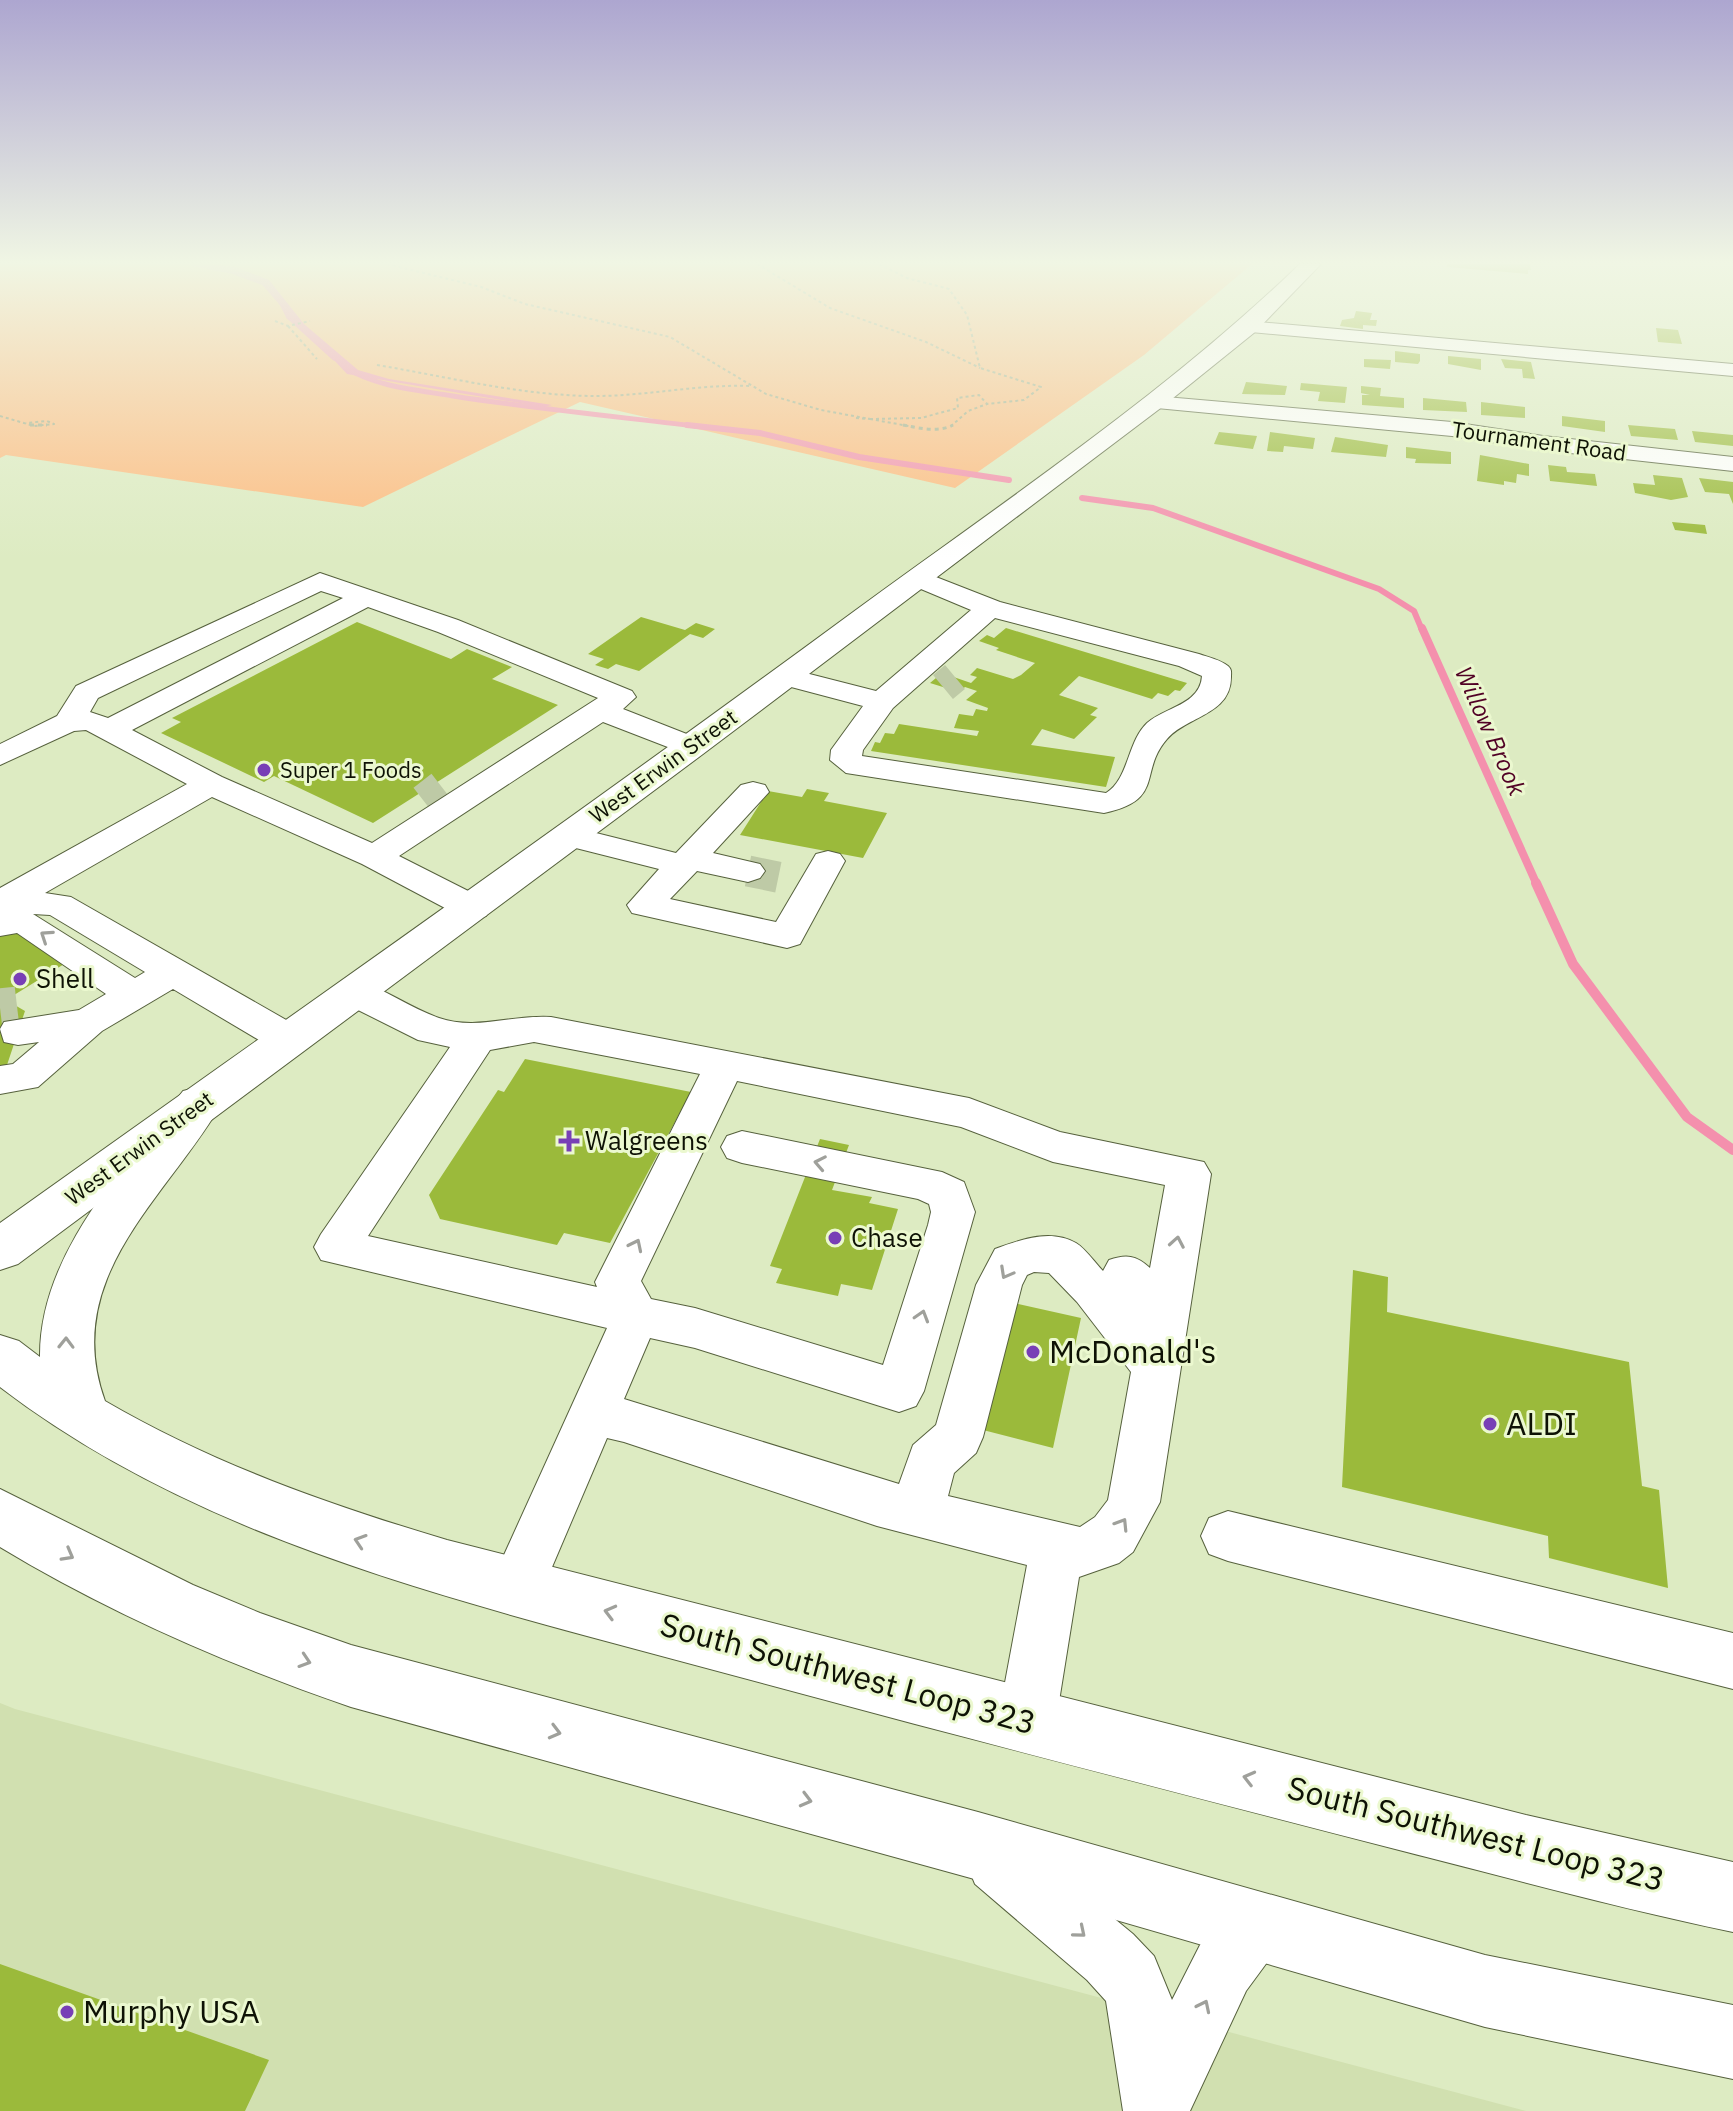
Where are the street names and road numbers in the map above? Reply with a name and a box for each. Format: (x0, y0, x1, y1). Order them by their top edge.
street label: Tournament Road (1450, 414, 1628, 467)
street label: West Erwin Street (583, 702, 743, 829)
street label: West Erwin Street (59, 1084, 219, 1211)
street label: South Southwest Loop 323 (656, 1603, 1041, 1743)
street label: South Southwest Loop 323 (1283, 1766, 1669, 1900)

